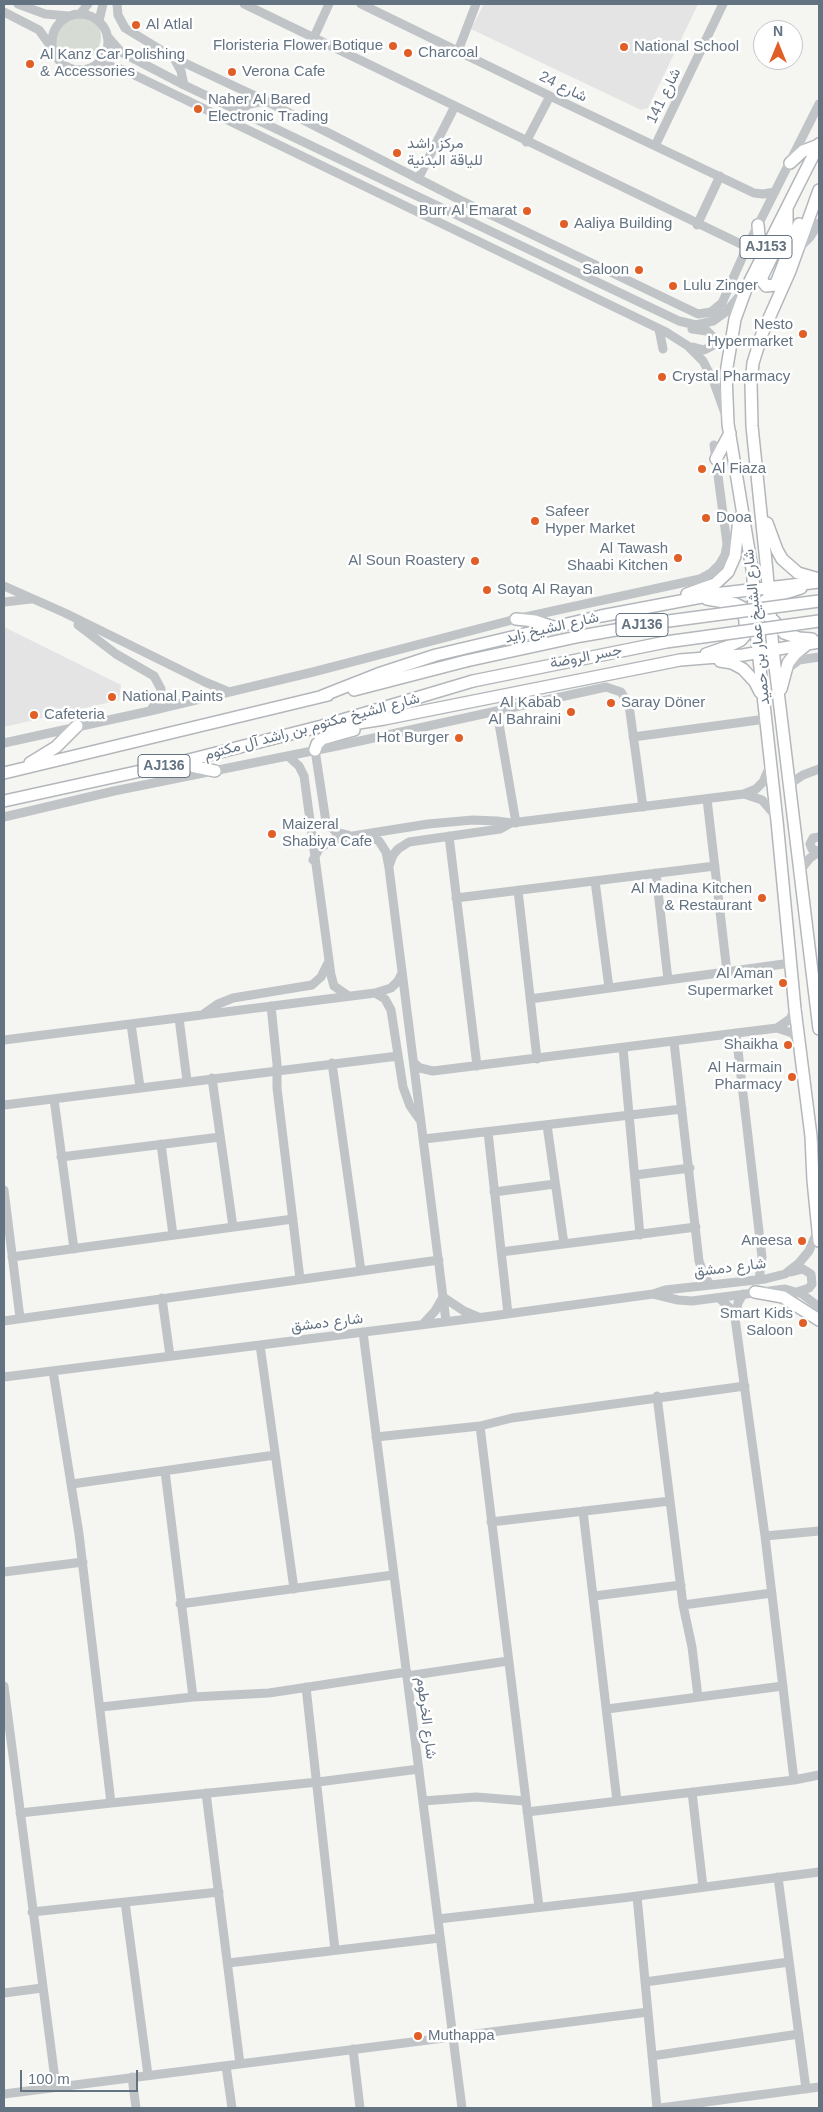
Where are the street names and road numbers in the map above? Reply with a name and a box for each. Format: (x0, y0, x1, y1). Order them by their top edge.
street label: شارع 141 (643, 65, 685, 127)
street label: شارع 24 (536, 68, 590, 106)
road number: AJ153 (740, 236, 792, 258)
street label: شارع الشيخ عمار بن حميد (740, 548, 774, 706)
street label: شارع الشيخ زايد (503, 608, 601, 648)
road number: AJ136 (616, 614, 668, 636)
street label: جسر الروضة (548, 641, 624, 673)
street label: شارع الشيخ مكتوم بن راشد آل مكتوم (202, 690, 422, 764)
road number: AJ136 (138, 754, 190, 778)
street label: شارع دمشق (693, 1255, 767, 1281)
street label: شارع دمشق (290, 1310, 364, 1336)
street label: شارع الخرطوم (412, 1676, 440, 1760)

